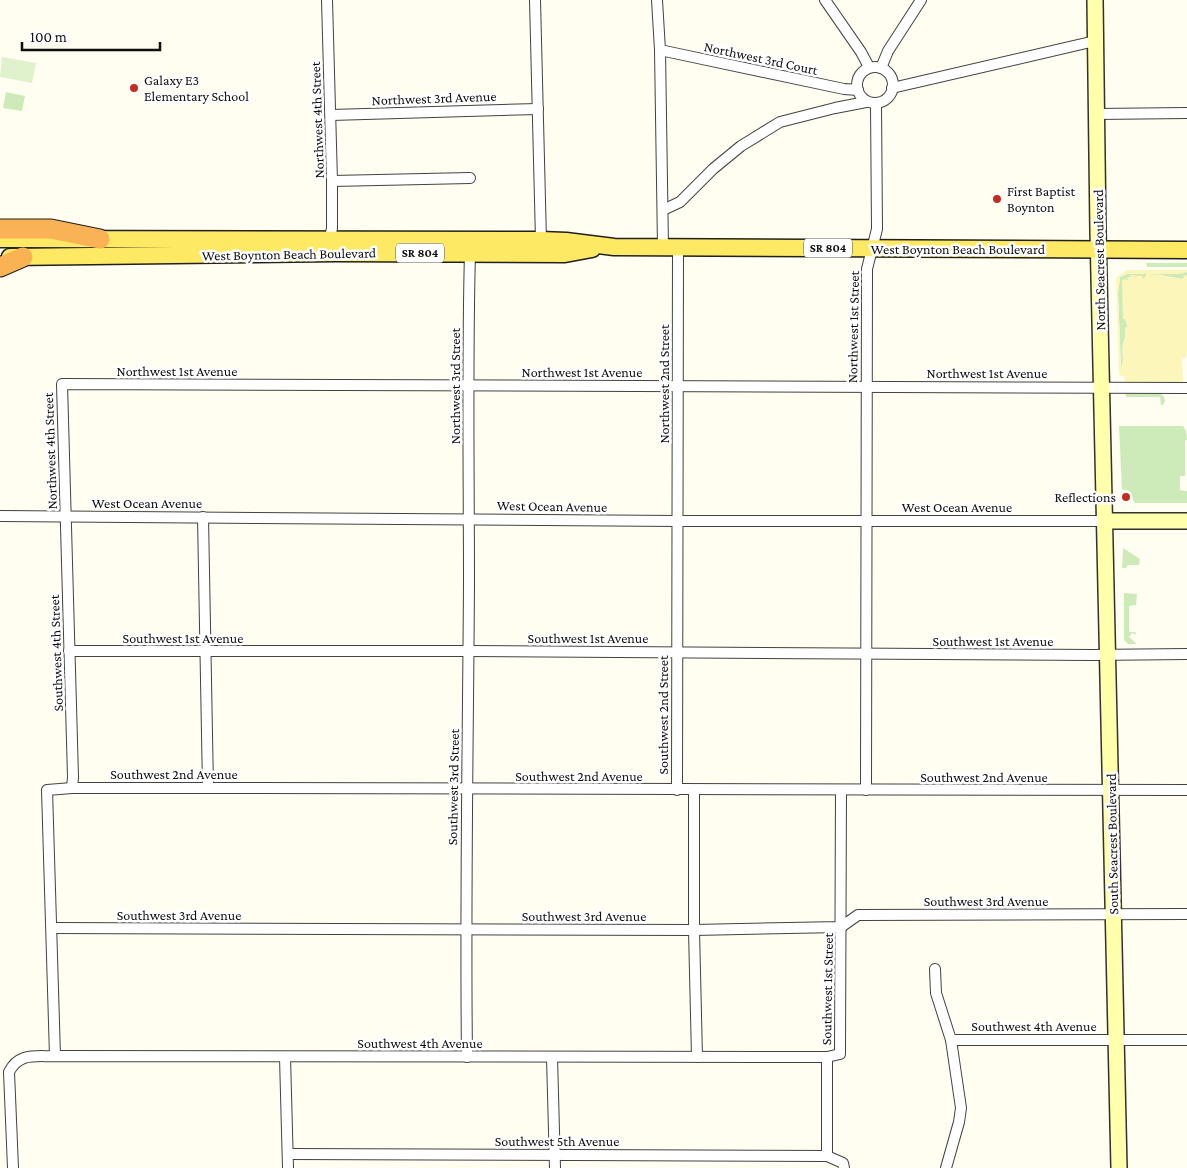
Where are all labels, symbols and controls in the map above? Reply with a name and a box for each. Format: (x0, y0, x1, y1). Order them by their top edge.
scale bar (22, 20, 160, 52)
text: 100 m (30, 29, 67, 45)
street label: Northwest 3rd Court (703, 38, 820, 78)
street label: Northwest 4th Street (307, 61, 327, 179)
place label: Galaxy E3 Elementary School (144, 72, 249, 104)
marker: Galaxy E3 Elementary School (128, 82, 140, 94)
street label: Northwest 3rd Avenue (371, 88, 497, 108)
place label: First Baptist Boynton (1007, 183, 1075, 215)
street label: North Seacrest Boulevard (1090, 189, 1108, 331)
marker: First Baptist Boynton (991, 193, 1003, 205)
road number: SR 804 (804, 238, 852, 258)
street label: West Boynton Beach Boulevard (871, 241, 1046, 257)
street label: West Boynton Beach Boulevard (202, 244, 377, 264)
road number: SR 804 (396, 244, 444, 262)
street label: Northwest 1st Street (844, 270, 862, 383)
street label: Northwest 2nd Street (656, 324, 672, 444)
street label: Northwest 3rd Street (447, 327, 463, 444)
street label: Northwest 1st Avenue (117, 363, 237, 379)
street label: Northwest 1st Avenue (522, 364, 642, 380)
street label: Northwest 1st Avenue (927, 365, 1047, 381)
street label: Northwest 4th Street (40, 392, 60, 510)
place label: Reflections (1054, 489, 1116, 505)
marker: Reflections (1120, 491, 1132, 503)
street label: West Ocean Avenue (92, 495, 202, 511)
street label: West Ocean Avenue (497, 497, 607, 515)
street label: West Ocean Avenue (902, 499, 1012, 515)
street label: Southwest 4th Street (46, 594, 66, 712)
street label: Southwest 1st Avenue (123, 630, 243, 646)
street label: Southwest 1st Avenue (528, 630, 648, 646)
street label: Southwest 1st Avenue (933, 633, 1053, 649)
street label: Southwest 2nd Street (655, 655, 671, 775)
street label: Southwest 3rd Street (444, 728, 462, 845)
street label: Southwest 2nd Avenue (110, 766, 238, 782)
street label: Southwest 2nd Avenue (515, 768, 643, 784)
street label: Southwest 2nd Avenue (920, 769, 1048, 785)
street label: South Seacrest Boulevard (1103, 773, 1121, 915)
street label: Southwest 3rd Avenue (924, 893, 1048, 909)
street label: Southwest 3rd Avenue (117, 907, 241, 923)
street label: Southwest 3rd Avenue (522, 908, 646, 924)
street label: Southwest 1st Street (818, 932, 836, 1045)
street label: Southwest 4th Avenue (971, 1018, 1097, 1034)
street label: Southwest 4th Avenue (357, 1035, 483, 1051)
street label: Southwest 5th Avenue (495, 1133, 619, 1149)

